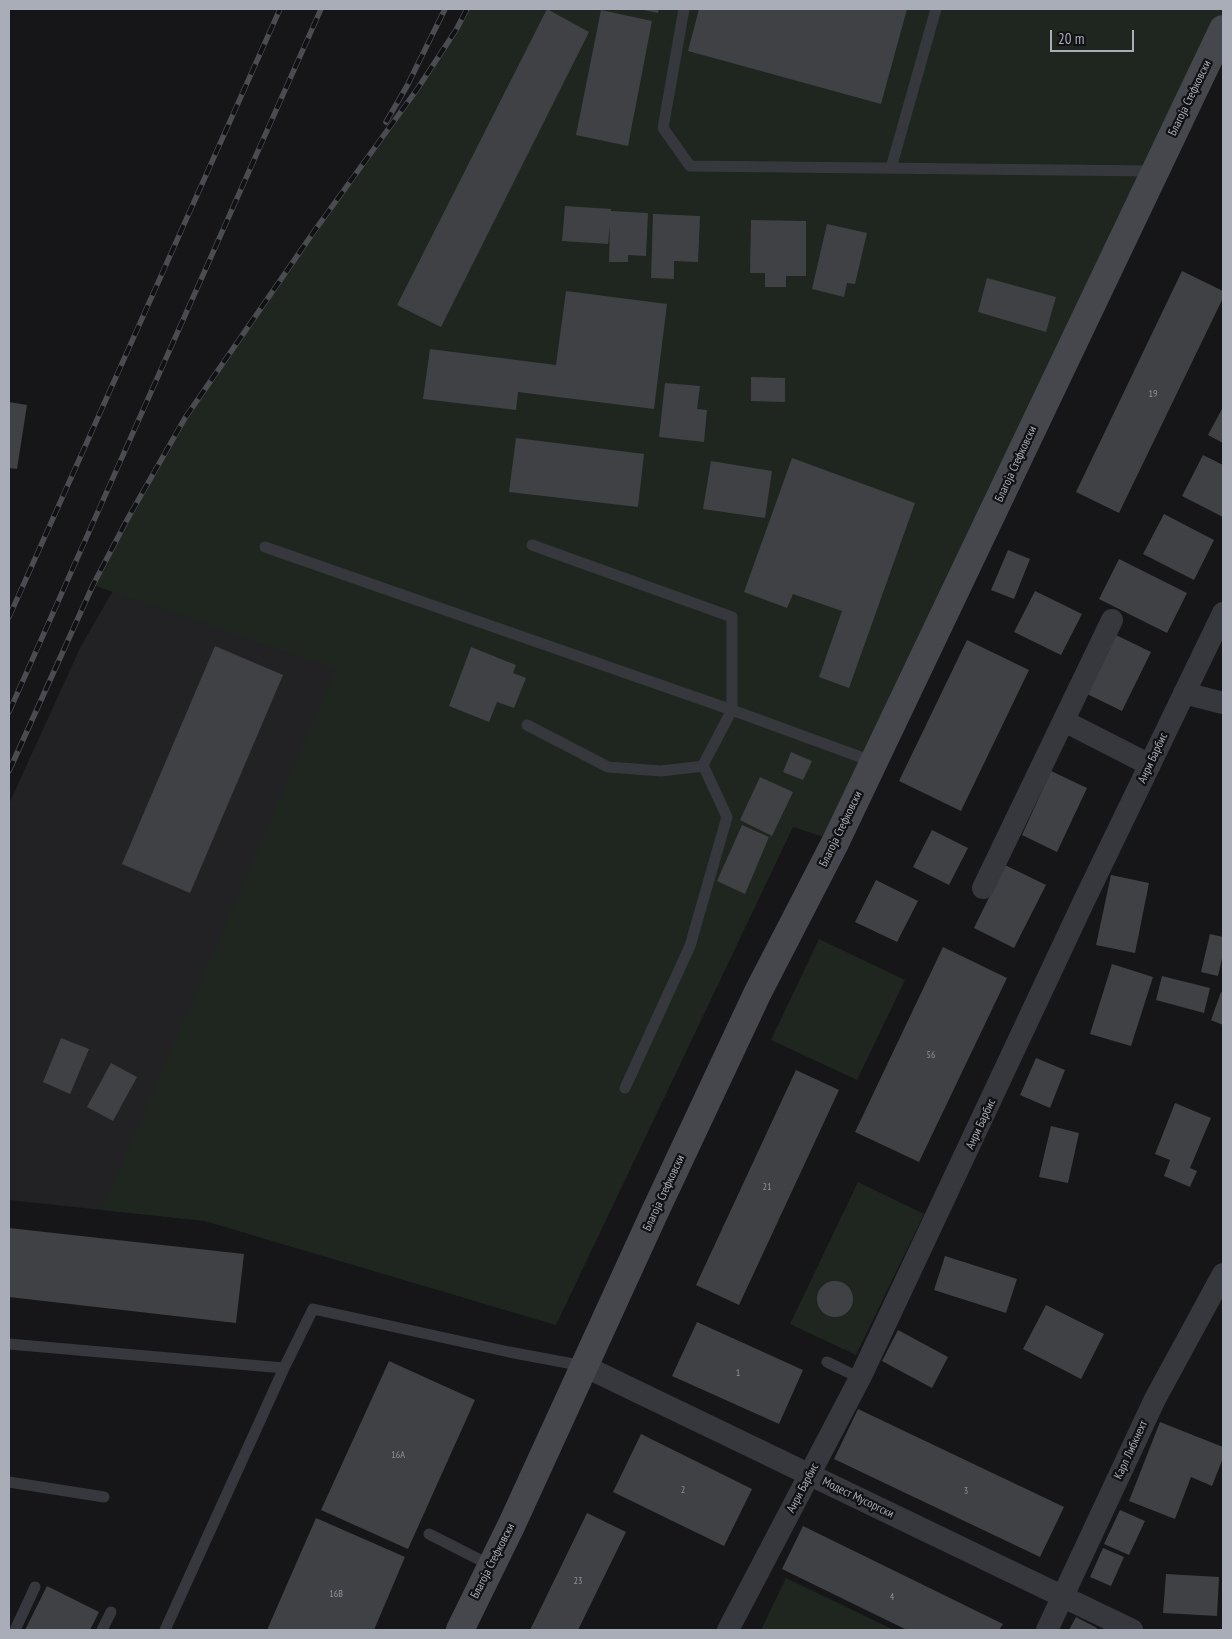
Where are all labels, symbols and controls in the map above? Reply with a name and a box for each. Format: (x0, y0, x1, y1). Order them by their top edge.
scale bar (1052, 20, 1136, 52)
text: 20 m (1058, 29, 1084, 48)
street label: Благоја Стефковски (1165, 58, 1215, 138)
house number: 19 (1149, 388, 1157, 400)
street label: Благоја Стефковски (992, 424, 1040, 504)
street label: Анри Барбис (1135, 730, 1171, 786)
street label: Благоја Стефковски (816, 789, 866, 869)
house number: 56 (927, 1049, 935, 1061)
street label: Анри Барбис (963, 1096, 999, 1152)
street label: Благоја Стефковски (640, 1153, 688, 1233)
house number: 21 (763, 1181, 771, 1193)
house number: 1 (736, 1367, 740, 1379)
street label: Карл Либкнехт (1111, 1418, 1151, 1482)
house number: 16А (391, 1449, 405, 1461)
street label: Анри Барбис (784, 1461, 822, 1515)
street label: Модест Мусоргски (820, 1475, 896, 1521)
house number: 2 (681, 1484, 685, 1496)
house number: 3 (964, 1485, 968, 1497)
street label: Благоја Стефковски (468, 1521, 518, 1601)
house number: 23 (574, 1575, 582, 1587)
house number: 16B (329, 1588, 343, 1600)
house number: 4 (890, 1591, 894, 1603)

